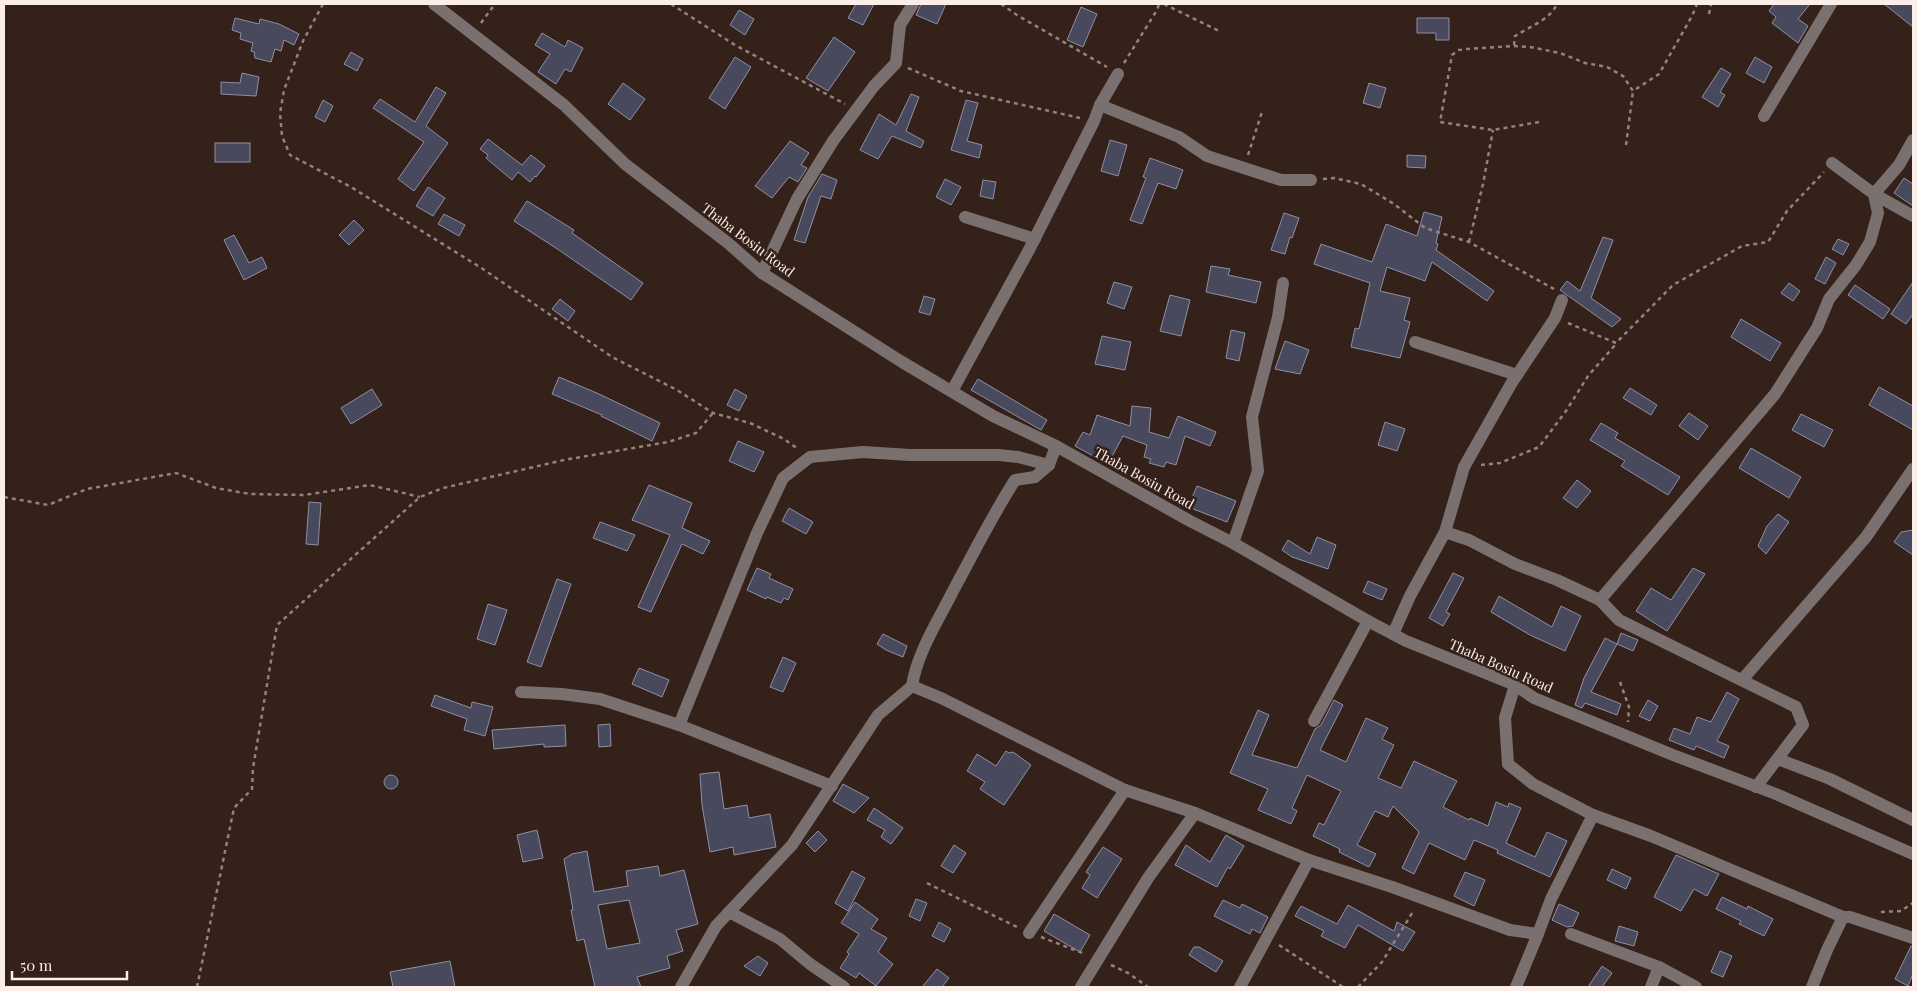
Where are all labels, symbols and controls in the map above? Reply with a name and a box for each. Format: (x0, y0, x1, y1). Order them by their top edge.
street label: Thaba Bosiu Road (698, 198, 799, 281)
street label: Thaba Bosiu Road (1091, 442, 1198, 513)
street label: Thaba Bosiu Road (1446, 634, 1556, 697)
scale bar (12, 948, 128, 980)
text: 50 m (20, 955, 53, 975)

